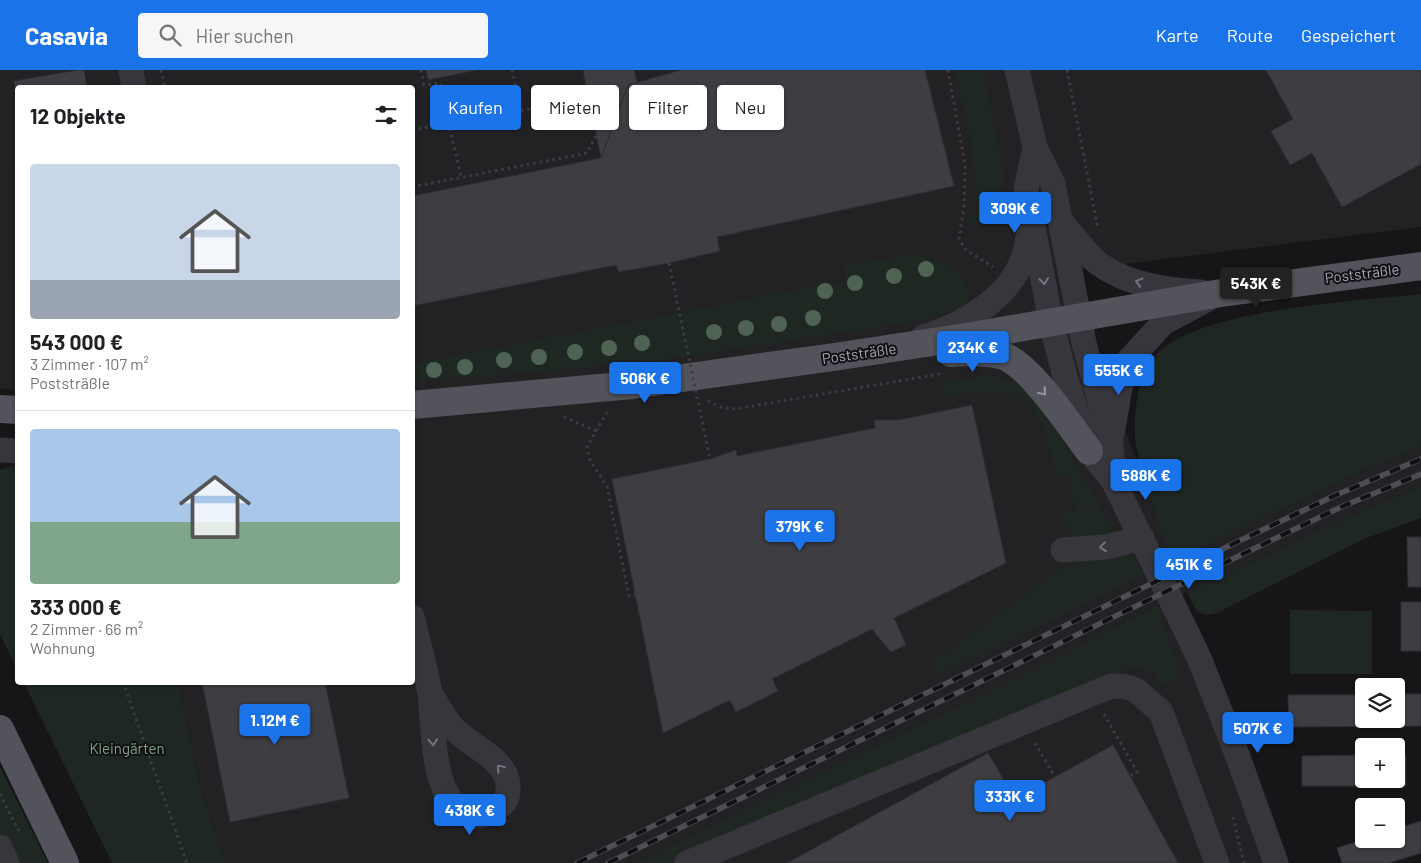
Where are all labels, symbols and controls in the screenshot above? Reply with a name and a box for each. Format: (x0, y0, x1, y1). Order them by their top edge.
search box (138, 13, 488, 58)
text: Casavia (25, 21, 108, 50)
icon: search (156, 21, 184, 49)
text: Hier suchen (196, 24, 294, 47)
text: Karte (1156, 24, 1199, 46)
text: Route (1227, 24, 1273, 46)
text: Gespeichert (1301, 24, 1396, 46)
chip: Kaufen (430, 85, 521, 130)
chip: Mieten (531, 85, 619, 130)
chip: Filter (629, 85, 707, 130)
chip: Neu (717, 85, 784, 130)
icon: filters (372, 101, 400, 129)
text: 12 Objekte (30, 103, 126, 128)
pin: 309K € (974, 191, 1056, 234)
icon: home (170, 196, 260, 286)
text: 309K € (990, 198, 1040, 217)
street label: Poststräßle (1324, 259, 1400, 287)
pin: 543K € (1215, 266, 1297, 309)
text: 543K € (1231, 273, 1281, 292)
one-way arrow (1039, 276, 1049, 285)
one-way arrow (1135, 277, 1143, 287)
text: 543 000 € (30, 329, 123, 354)
pin: 234K € (932, 330, 1014, 373)
text: 234K € (948, 337, 998, 356)
street label: Poststräßle (821, 339, 897, 367)
text: 3 Zimmer · 107 m² (30, 354, 149, 373)
pin: 555K € (1078, 354, 1160, 396)
text: 555K € (1094, 360, 1144, 379)
pin: 506K € (604, 362, 686, 404)
text: 506K € (620, 368, 670, 387)
text: Poststräßle (30, 373, 110, 392)
one-way arrow (1037, 386, 1046, 395)
pin: 588K € (1105, 458, 1187, 501)
icon: home (170, 462, 260, 552)
text: 588K € (1121, 465, 1171, 484)
pin: 379K € (759, 510, 841, 552)
text: 379K € (776, 516, 824, 535)
one-way arrow (1098, 541, 1107, 551)
pin: 451K € (1148, 548, 1230, 590)
text: 451K € (1165, 554, 1213, 573)
text: 333 000 € (30, 594, 122, 619)
text: 2 Zimmer · 66 m² (30, 619, 143, 638)
text: Wohnung (30, 638, 95, 657)
map controls (1355, 678, 1405, 848)
button: layers (1355, 678, 1405, 728)
pin: 1.12M € (229, 704, 321, 746)
text: 1.12M € (250, 710, 300, 729)
pin: 507K € (1217, 712, 1299, 754)
text: 507K € (1233, 718, 1283, 737)
one-way arrow (428, 738, 439, 746)
button: + (1355, 738, 1405, 788)
park label: Kleingärten (89, 739, 165, 757)
one-way arrow (497, 764, 506, 773)
pin: 333K € (969, 780, 1051, 822)
text: 333K € (985, 786, 1035, 805)
pin: 438K € (429, 794, 511, 836)
button: − (1355, 798, 1405, 848)
text: 438K € (445, 800, 495, 819)

